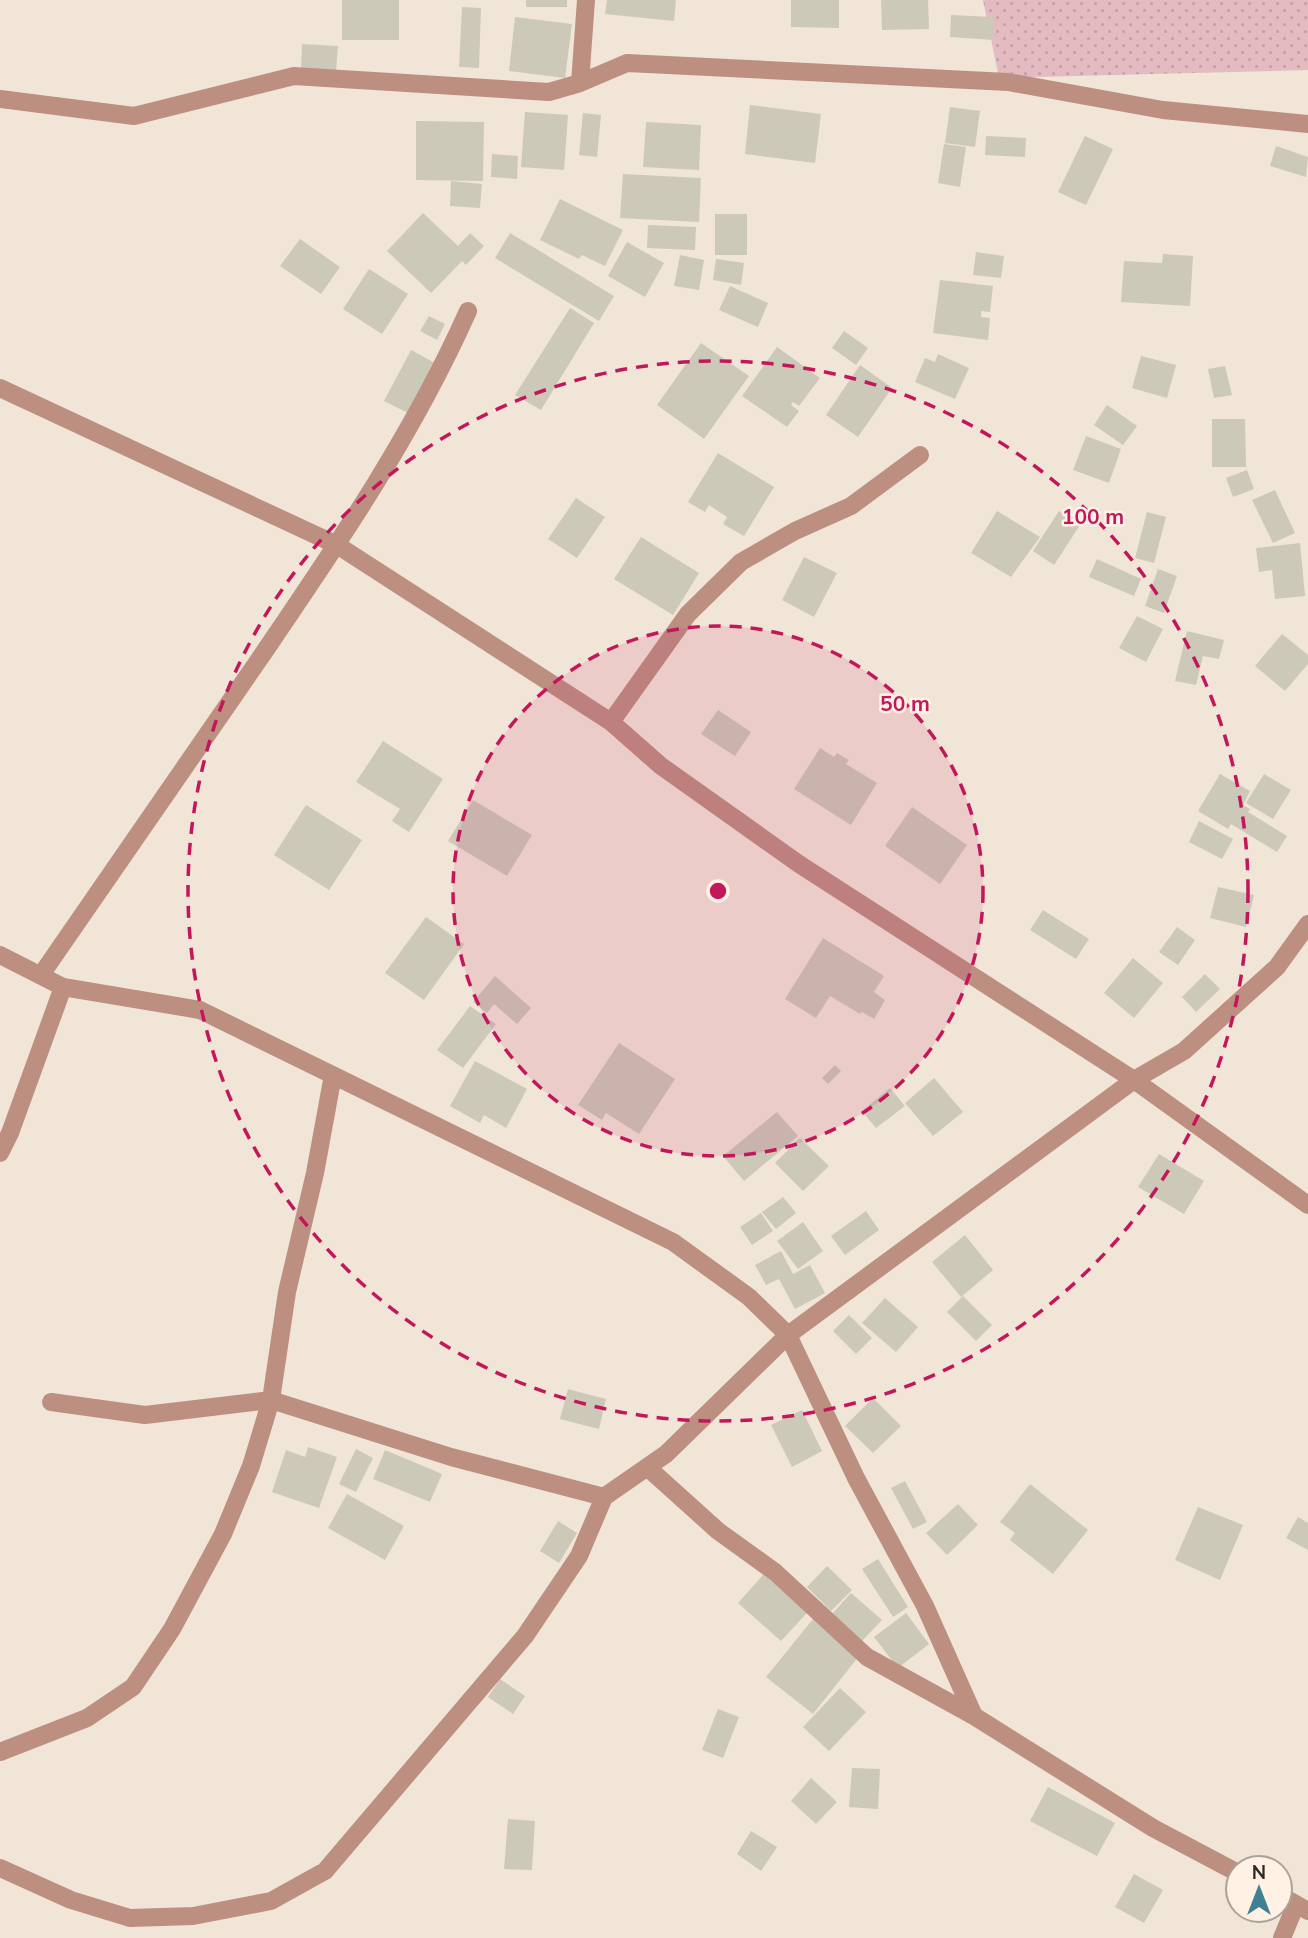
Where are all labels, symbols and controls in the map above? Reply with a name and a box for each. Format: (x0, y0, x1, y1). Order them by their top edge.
text: 100 m (1062, 503, 1124, 529)
text: 50 m (880, 690, 930, 716)
centre of rings (706, 879, 730, 903)
north arrow (1224, 1854, 1294, 1924)
text: N (1252, 1860, 1266, 1884)

